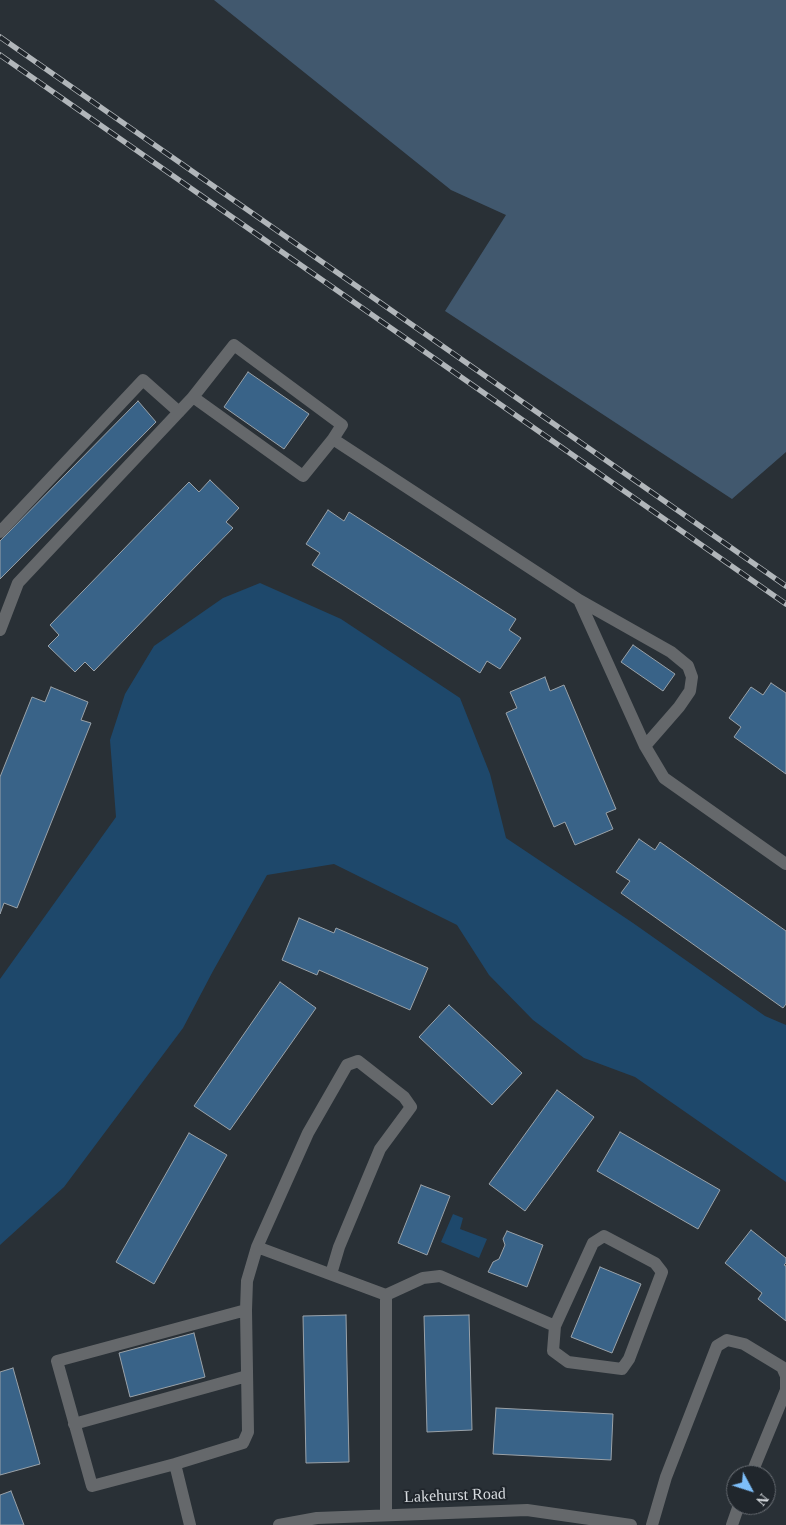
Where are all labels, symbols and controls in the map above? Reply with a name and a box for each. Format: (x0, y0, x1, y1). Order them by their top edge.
north arrow (726, 1465, 776, 1515)
street label: Lakehurst Road (404, 1485, 506, 1507)
text: N (753, 1491, 771, 1508)

